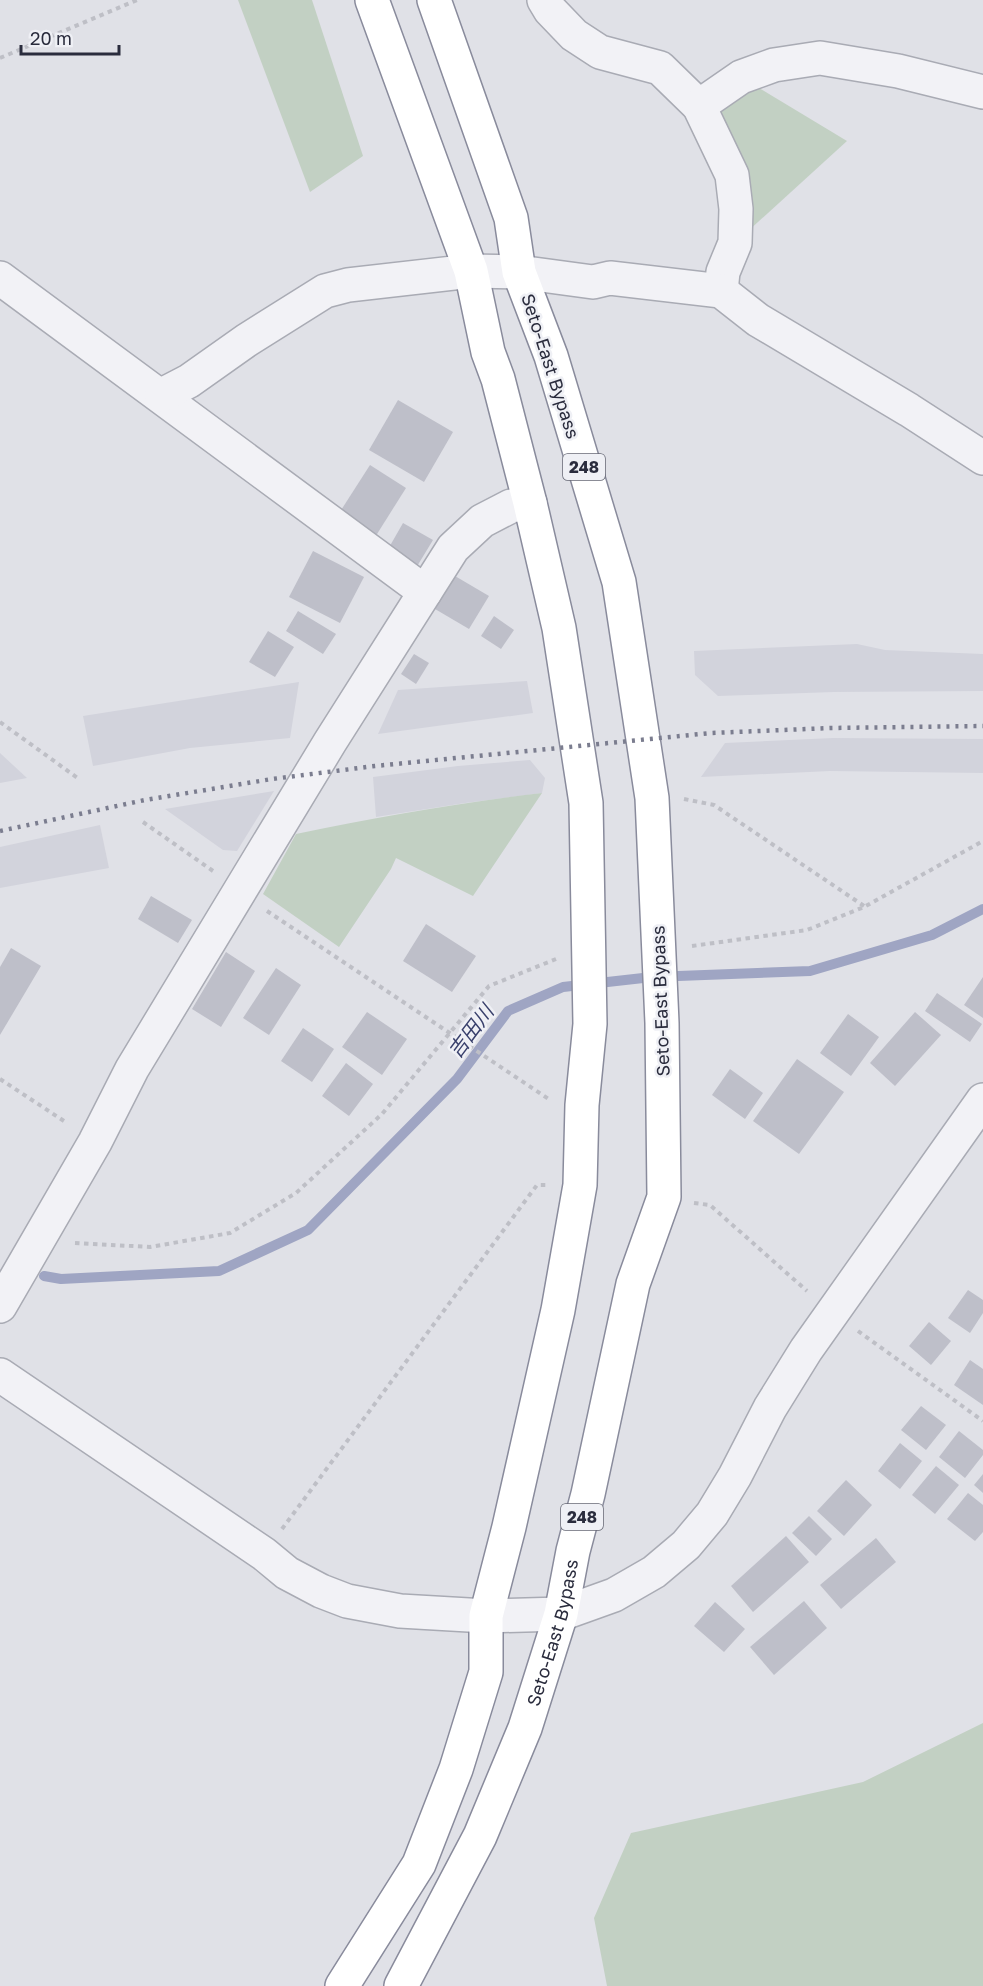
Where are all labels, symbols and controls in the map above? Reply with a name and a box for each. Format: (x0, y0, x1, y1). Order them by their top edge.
scale bar (21, 18, 118, 56)
text: 20 m (30, 27, 72, 49)
street label: Seto-East Bypass (517, 291, 585, 441)
road number: 248 (563, 454, 605, 480)
street label: Seto-East Bypass (646, 925, 674, 1077)
water label: 吉田川 (442, 998, 499, 1062)
road number: 248 (561, 1504, 603, 1530)
street label: Seto-East Bypass (522, 1557, 582, 1709)

